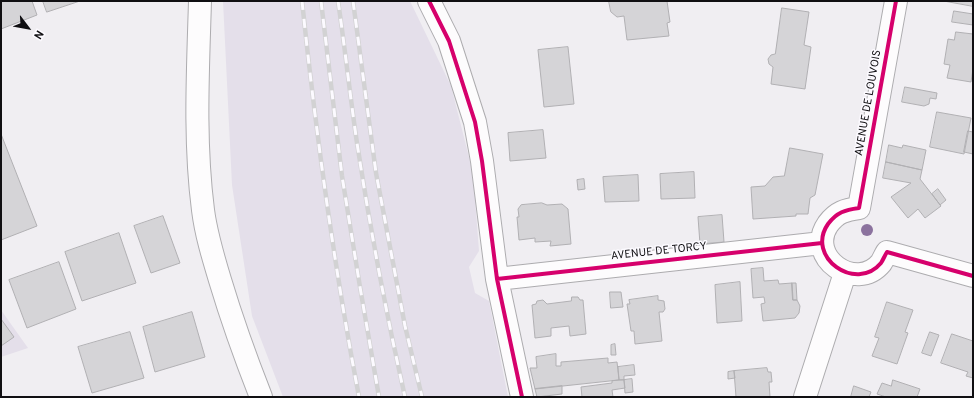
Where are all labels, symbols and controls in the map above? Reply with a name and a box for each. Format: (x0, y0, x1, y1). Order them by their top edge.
north arrow (8, 8, 48, 48)
text: N (30, 27, 46, 41)
street label: AVENUE DE LOUVOIS (853, 49, 885, 157)
street label: AVENUE DE TORCY (610, 240, 708, 264)

